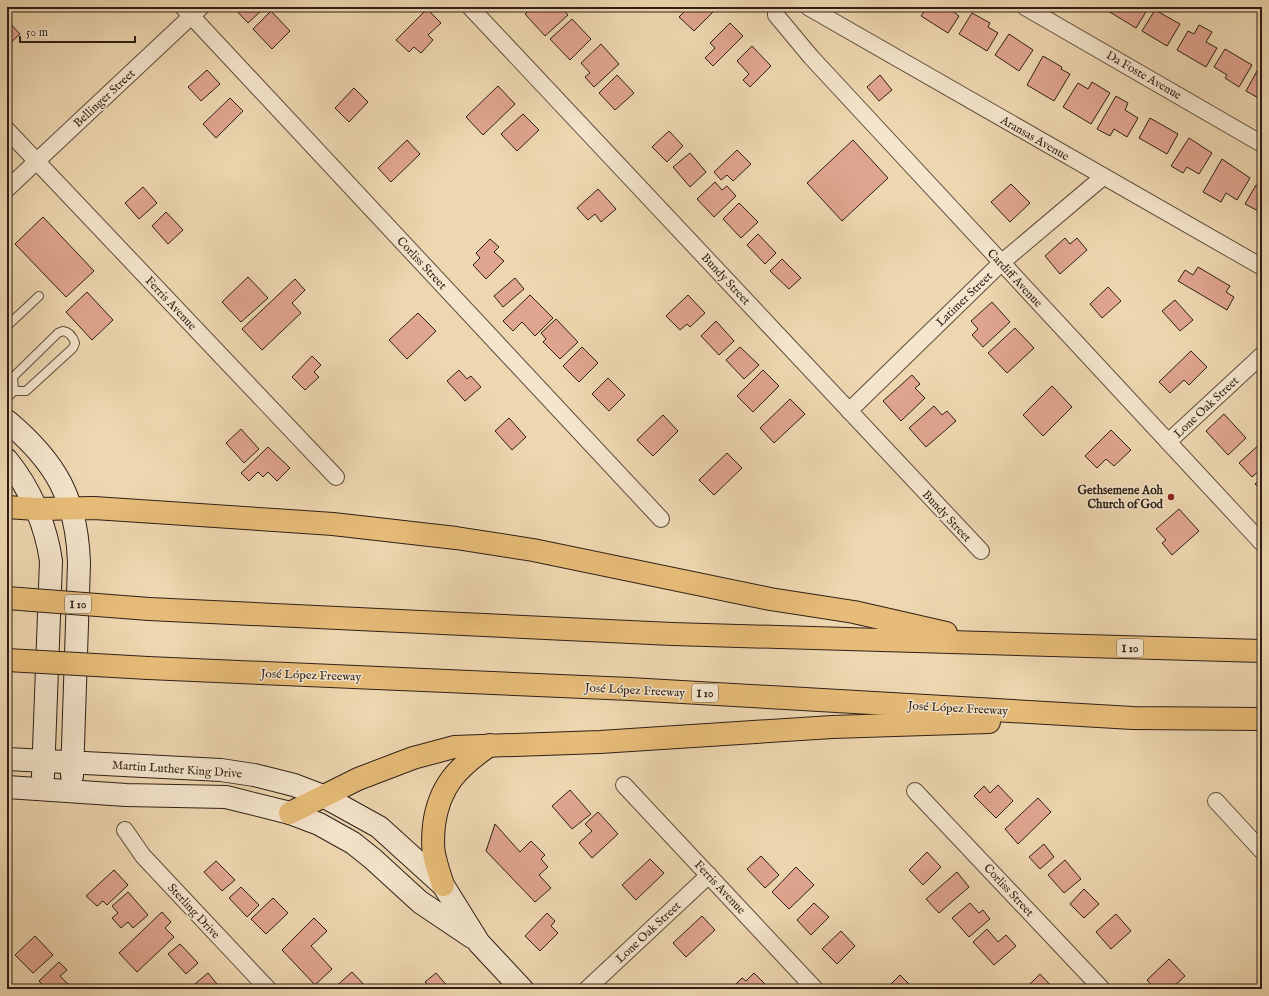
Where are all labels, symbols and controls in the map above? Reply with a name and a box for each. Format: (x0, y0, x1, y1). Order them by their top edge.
scale bar (20, 18, 135, 44)
text: 50 m (26, 25, 48, 40)
street label: Da Foste Avenue (1103, 48, 1185, 103)
street label: Bellinger Street (71, 66, 138, 131)
street label: Aransas Avenue (997, 112, 1072, 164)
street label: Corliss Street (393, 234, 450, 293)
street label: Cardiff Avenue (984, 246, 1046, 311)
street label: Bundy Street (698, 250, 753, 308)
street label: Latimer Street (933, 269, 996, 330)
street label: Ferris Avenue (142, 273, 200, 334)
street label: Lone Oak Street (1171, 373, 1242, 441)
place label: Gethsemene Aoh Church of God (1078, 483, 1164, 512)
street label: Bundy Street (919, 487, 974, 545)
marker: Gethsemene Aoh Church of God (1166, 492, 1176, 502)
road number: I 10 (65, 595, 91, 613)
road number: I 10 (1117, 639, 1143, 657)
street label: José López Freeway (258, 666, 362, 686)
street label: José López Freeway (582, 680, 686, 702)
road number: I 10 (692, 684, 718, 702)
street label: José López Freeway (905, 698, 1009, 720)
street label: Martin Luther King Drive (111, 757, 243, 782)
street label: Ferris Avenue (691, 857, 749, 918)
street label: Corliss Street (980, 861, 1037, 920)
street label: Sterling Drive (164, 881, 223, 942)
street label: Lone Oak Street (613, 898, 684, 966)

